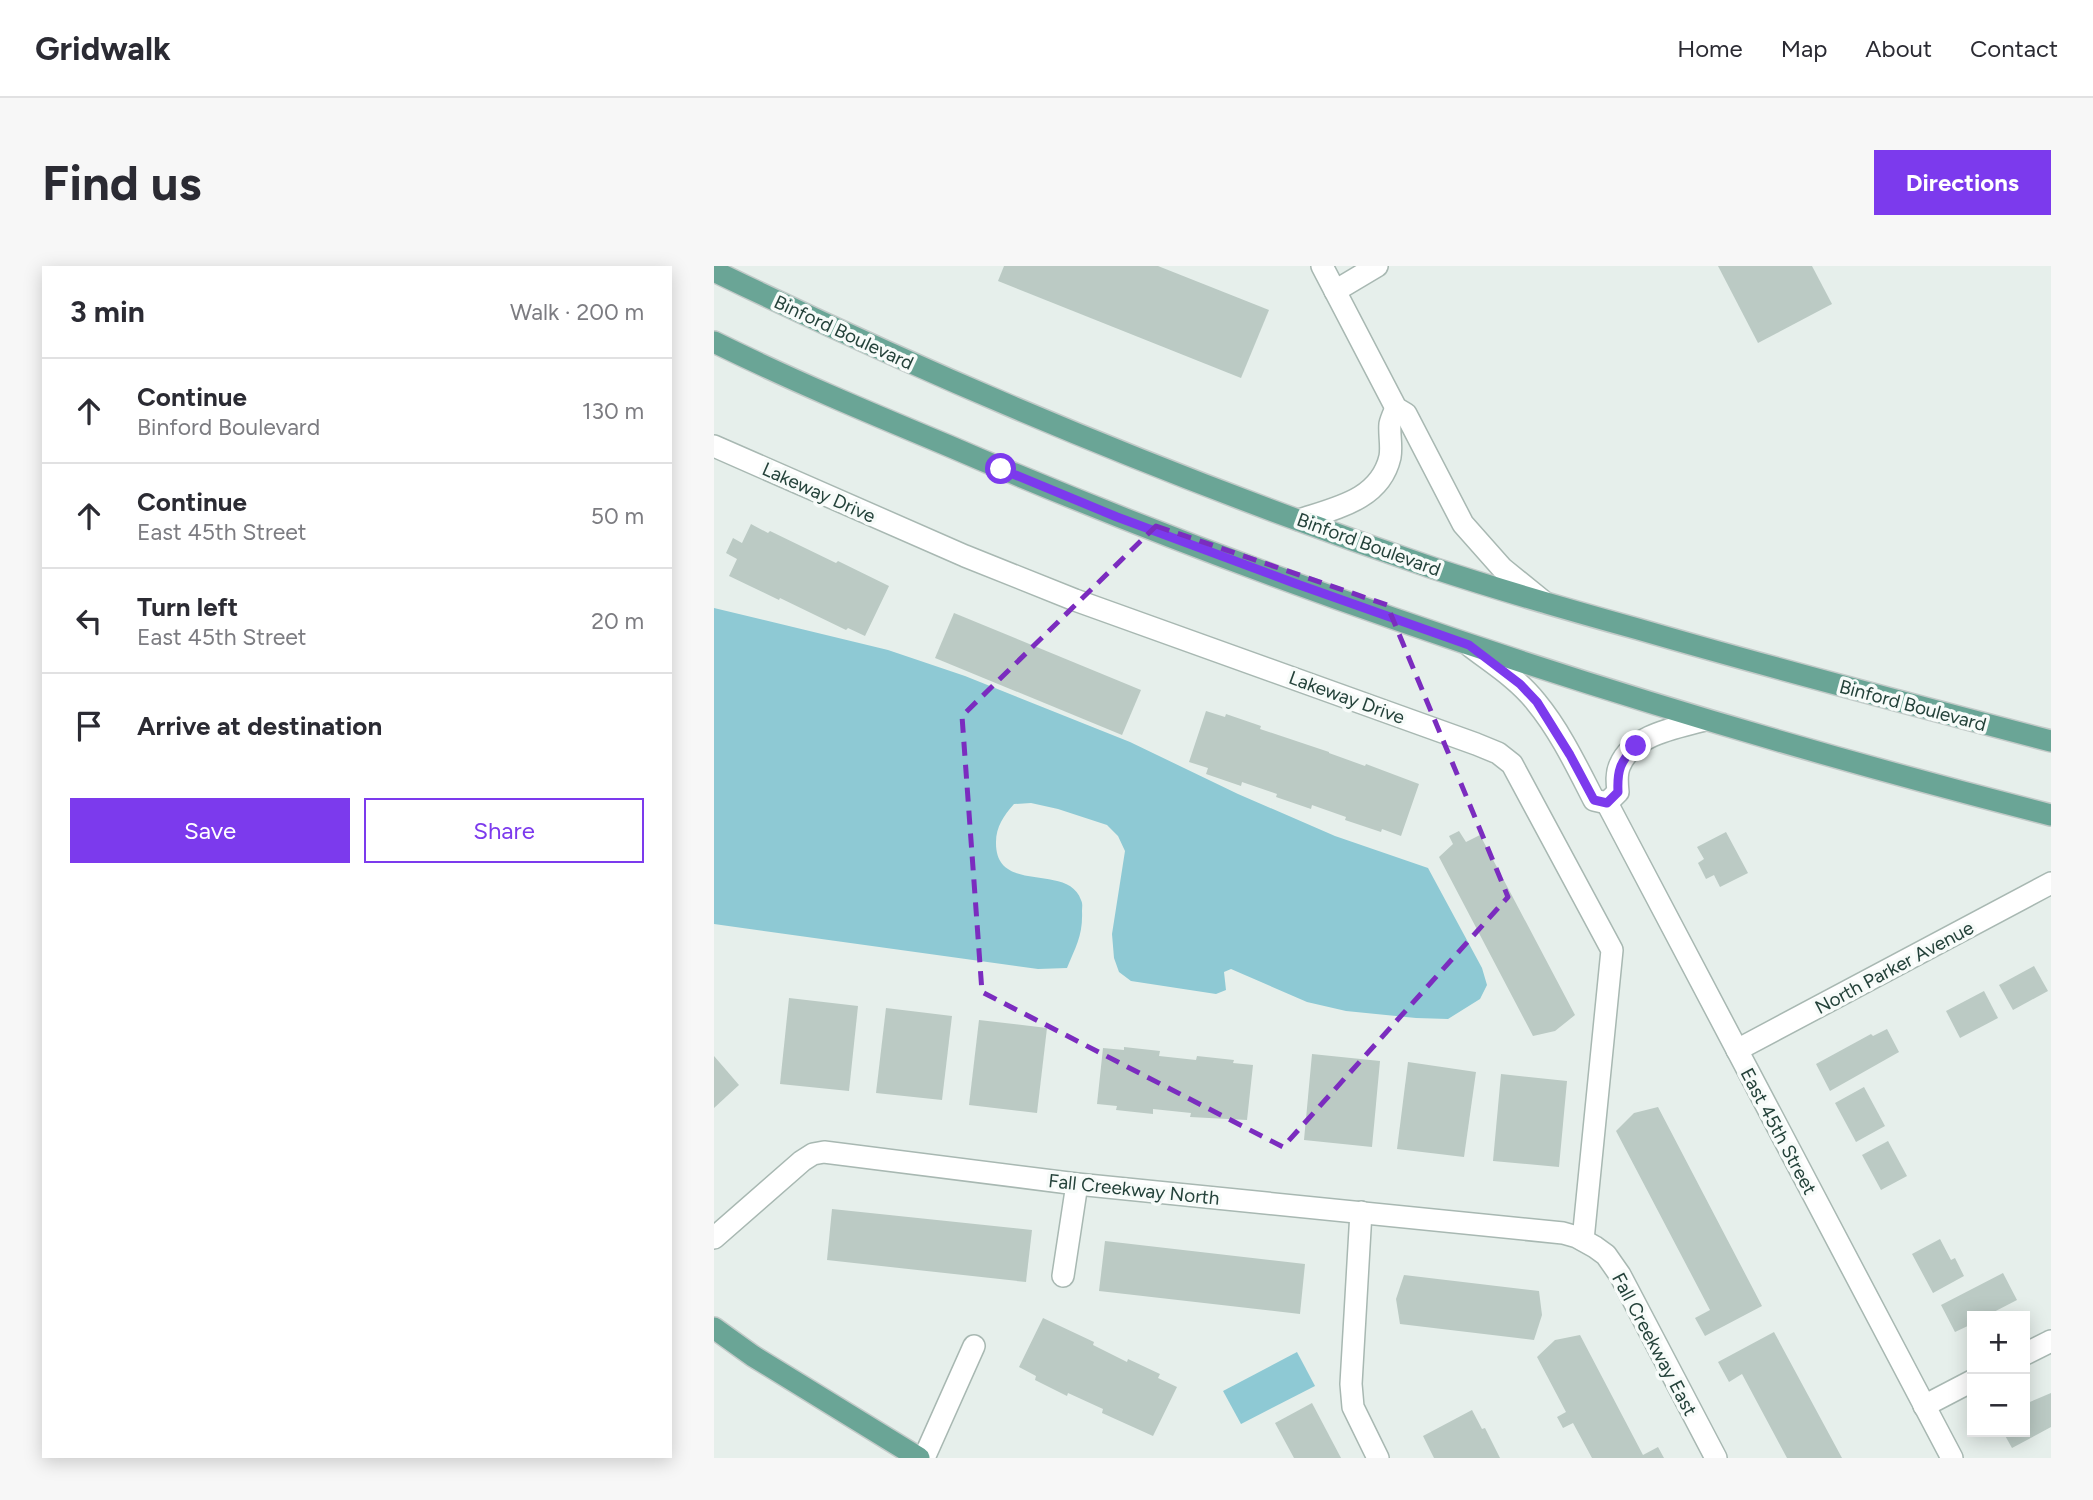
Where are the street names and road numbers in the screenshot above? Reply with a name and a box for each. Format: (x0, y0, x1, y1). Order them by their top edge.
street label: Binford Boulevard (770, 290, 917, 375)
street label: Lakeway Drive (759, 457, 879, 528)
street label: Binford Boulevard (1294, 508, 1444, 581)
street label: Lakeway Drive (1286, 666, 1408, 729)
street label: Binford Boulevard (1837, 675, 1989, 736)
street label: North Parker Avenue (1811, 916, 1977, 1019)
street label: East 45th Street (1736, 1064, 1822, 1198)
street label: Fall Creekway North (1047, 1169, 1221, 1210)
street label: Fall Creekway East (1607, 1269, 1702, 1420)

